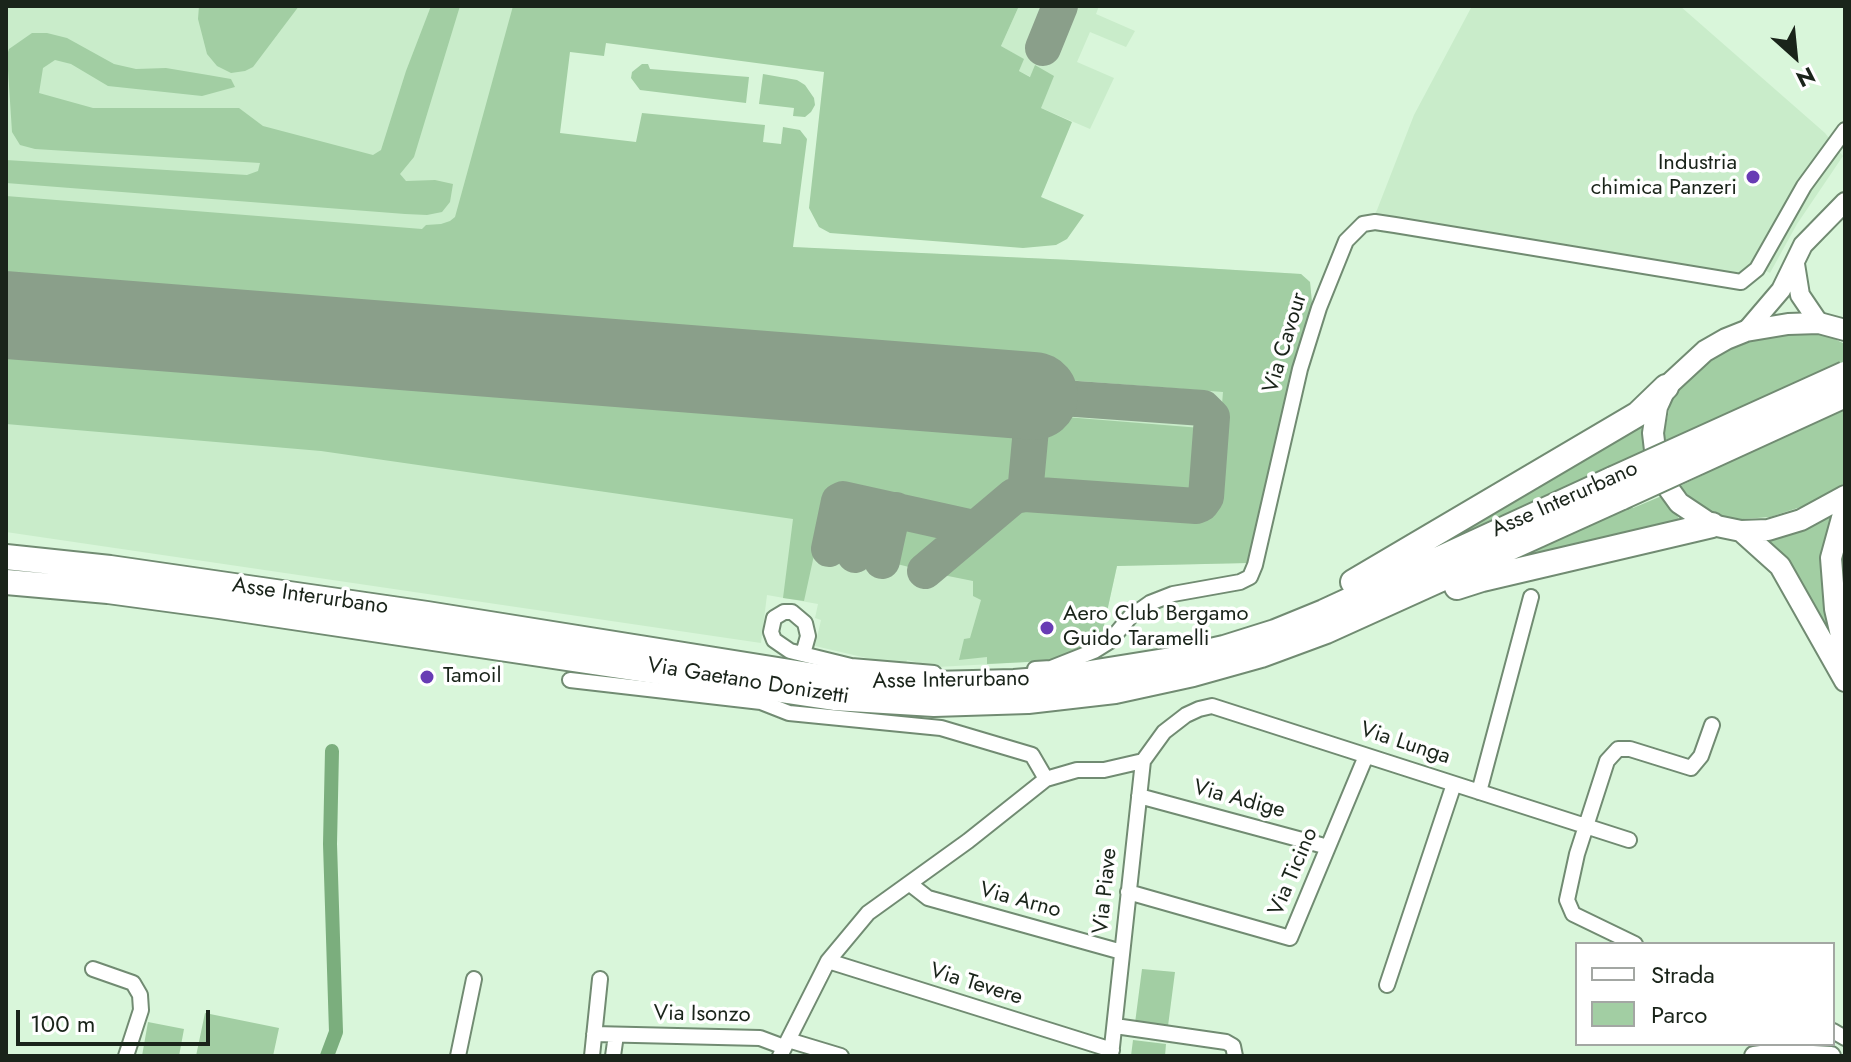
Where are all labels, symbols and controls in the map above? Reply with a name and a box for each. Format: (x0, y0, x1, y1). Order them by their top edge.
north arrow (1755, 16, 1835, 96)
text: N (1791, 59, 1821, 96)
place label: Industria chimica Panzeri (1591, 151, 1737, 202)
marker: Industria chimica Panzeri (1744, 168, 1762, 186)
street label: Via Cavour (1258, 290, 1314, 396)
street label: Asse Interurbano (1488, 456, 1642, 544)
street label: Asse Interurbano (230, 573, 390, 621)
place label: Aero Club Bergamo Guido Taramelli (1063, 602, 1249, 654)
marker: Aero Club Bergamo Guido Taramelli (1038, 619, 1056, 637)
street label: Via Gaetano Donizetti (645, 653, 851, 711)
place label: Tamoil (443, 664, 502, 690)
street label: Asse Interurbano (872, 666, 1030, 696)
marker: Tamoil (418, 668, 436, 686)
street label: Via Lunga (1357, 717, 1453, 771)
street label: Via Adige (1190, 775, 1288, 825)
street label: Via Ticino (1264, 824, 1324, 920)
street label: Via Piave (1088, 847, 1124, 935)
street label: Via Arno (976, 878, 1064, 924)
legend (1575, 942, 1835, 1046)
text: Strada (1651, 957, 1715, 992)
street label: Via Tevere (926, 958, 1026, 1012)
scale bar (20, 994, 214, 1044)
text: Parco (1651, 997, 1707, 1032)
street label: Via Isonzo (653, 1001, 751, 1029)
text: 100 m (30, 1006, 96, 1041)

